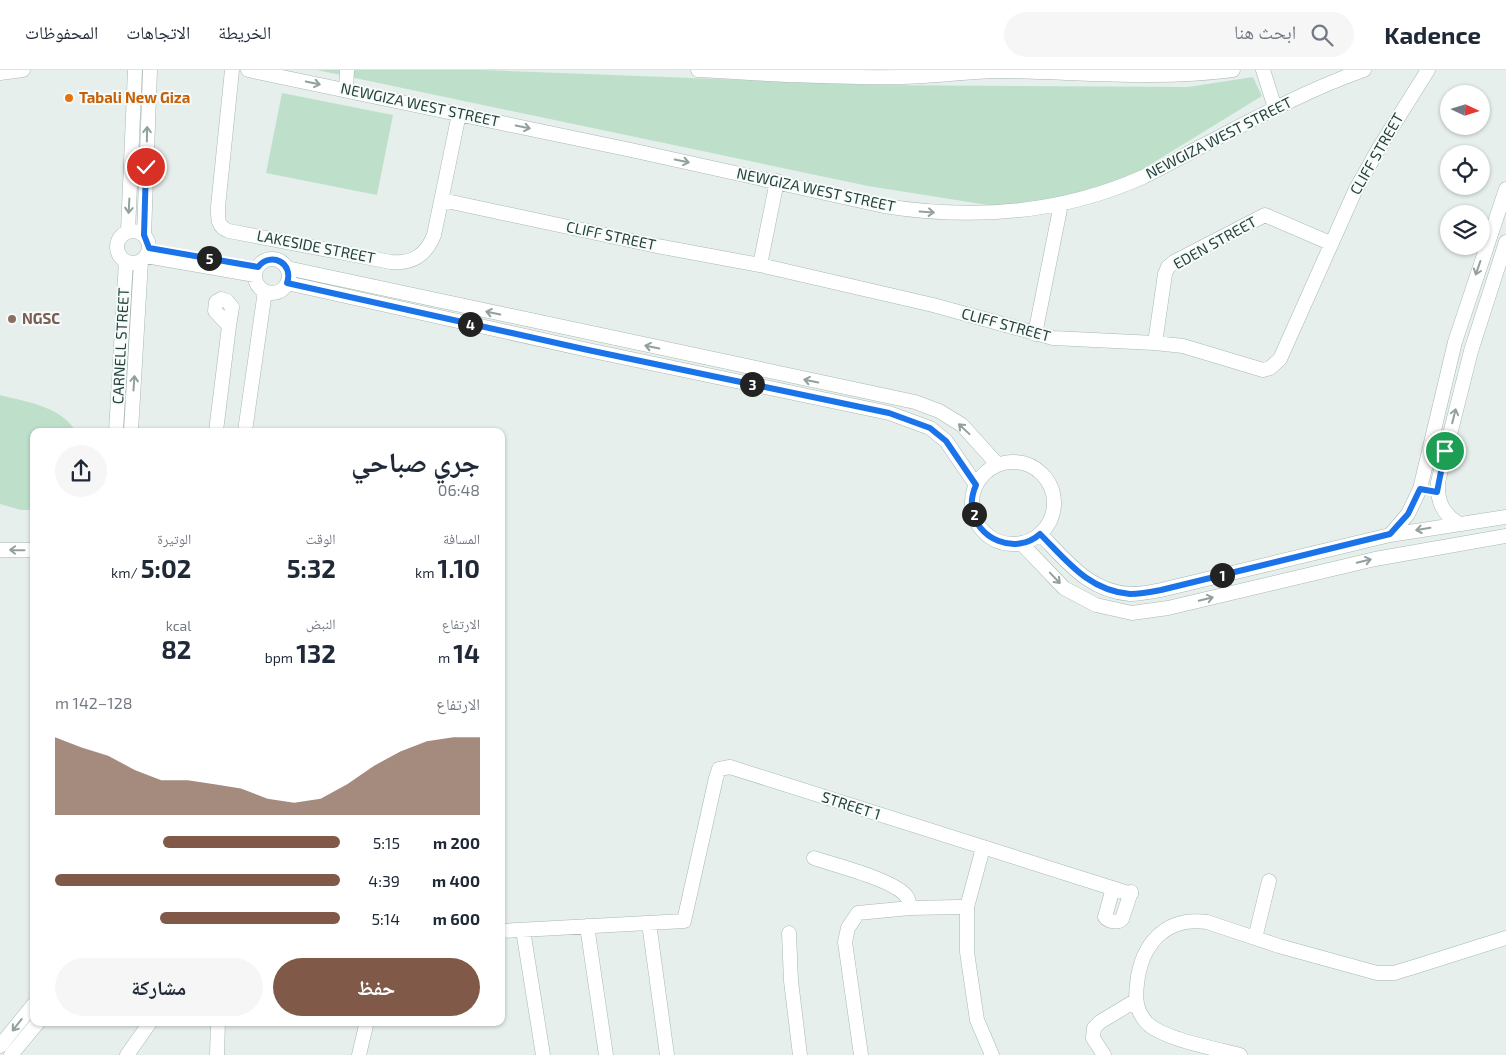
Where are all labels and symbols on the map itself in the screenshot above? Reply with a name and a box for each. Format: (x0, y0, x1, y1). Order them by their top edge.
street label: NEWGIZA WEST STREET (339, 78, 501, 130)
one-way arrow (304, 79, 320, 88)
north arrow (1440, 85, 1490, 135)
place label: Tabali New Giza (79, 88, 190, 106)
marker: Tabali New Giza (63, 92, 75, 104)
street label: NEWGIZA WEST STREET (1142, 92, 1295, 182)
street label: CLIFF STREET (1345, 109, 1407, 198)
one-way arrow (515, 123, 531, 132)
one-way arrow (142, 126, 152, 142)
pin (125, 146, 167, 188)
one-way arrow (674, 157, 690, 166)
street label: NEWGIZA WEST STREET (735, 163, 897, 215)
one-way arrow (124, 198, 133, 214)
one-way arrow (918, 207, 934, 216)
street label: EDEN STREET (1170, 212, 1260, 272)
street label: CLIFF STREET (565, 217, 658, 253)
street label: LAKESIDE STREET (255, 226, 377, 266)
pin: 5 (196, 246, 222, 270)
one-way arrow (1473, 260, 1482, 276)
street label: CARNELL STREET (108, 287, 132, 405)
street label: CLIFF STREET (960, 304, 1053, 345)
one-way arrow (486, 308, 502, 317)
place label: NGSC (22, 309, 60, 327)
pin: 4 (458, 312, 482, 336)
marker: NGSC (6, 313, 18, 325)
one-way arrow (644, 342, 660, 351)
pin: 3 (740, 372, 764, 396)
one-way arrow (130, 375, 139, 391)
one-way arrow (803, 375, 819, 385)
one-way arrow (1450, 408, 1459, 424)
one-way arrow (958, 423, 970, 435)
pin (1424, 430, 1466, 472)
pin: 2 (962, 502, 986, 526)
one-way arrow (1416, 525, 1432, 535)
one-way arrow (9, 545, 26, 555)
one-way arrow (1356, 556, 1372, 565)
pin: 1 (1210, 562, 1234, 588)
one-way arrow (1049, 572, 1061, 584)
one-way arrow (1198, 594, 1214, 603)
street label: STREET 1 (820, 787, 883, 823)
one-way arrow (11, 1018, 22, 1031)

